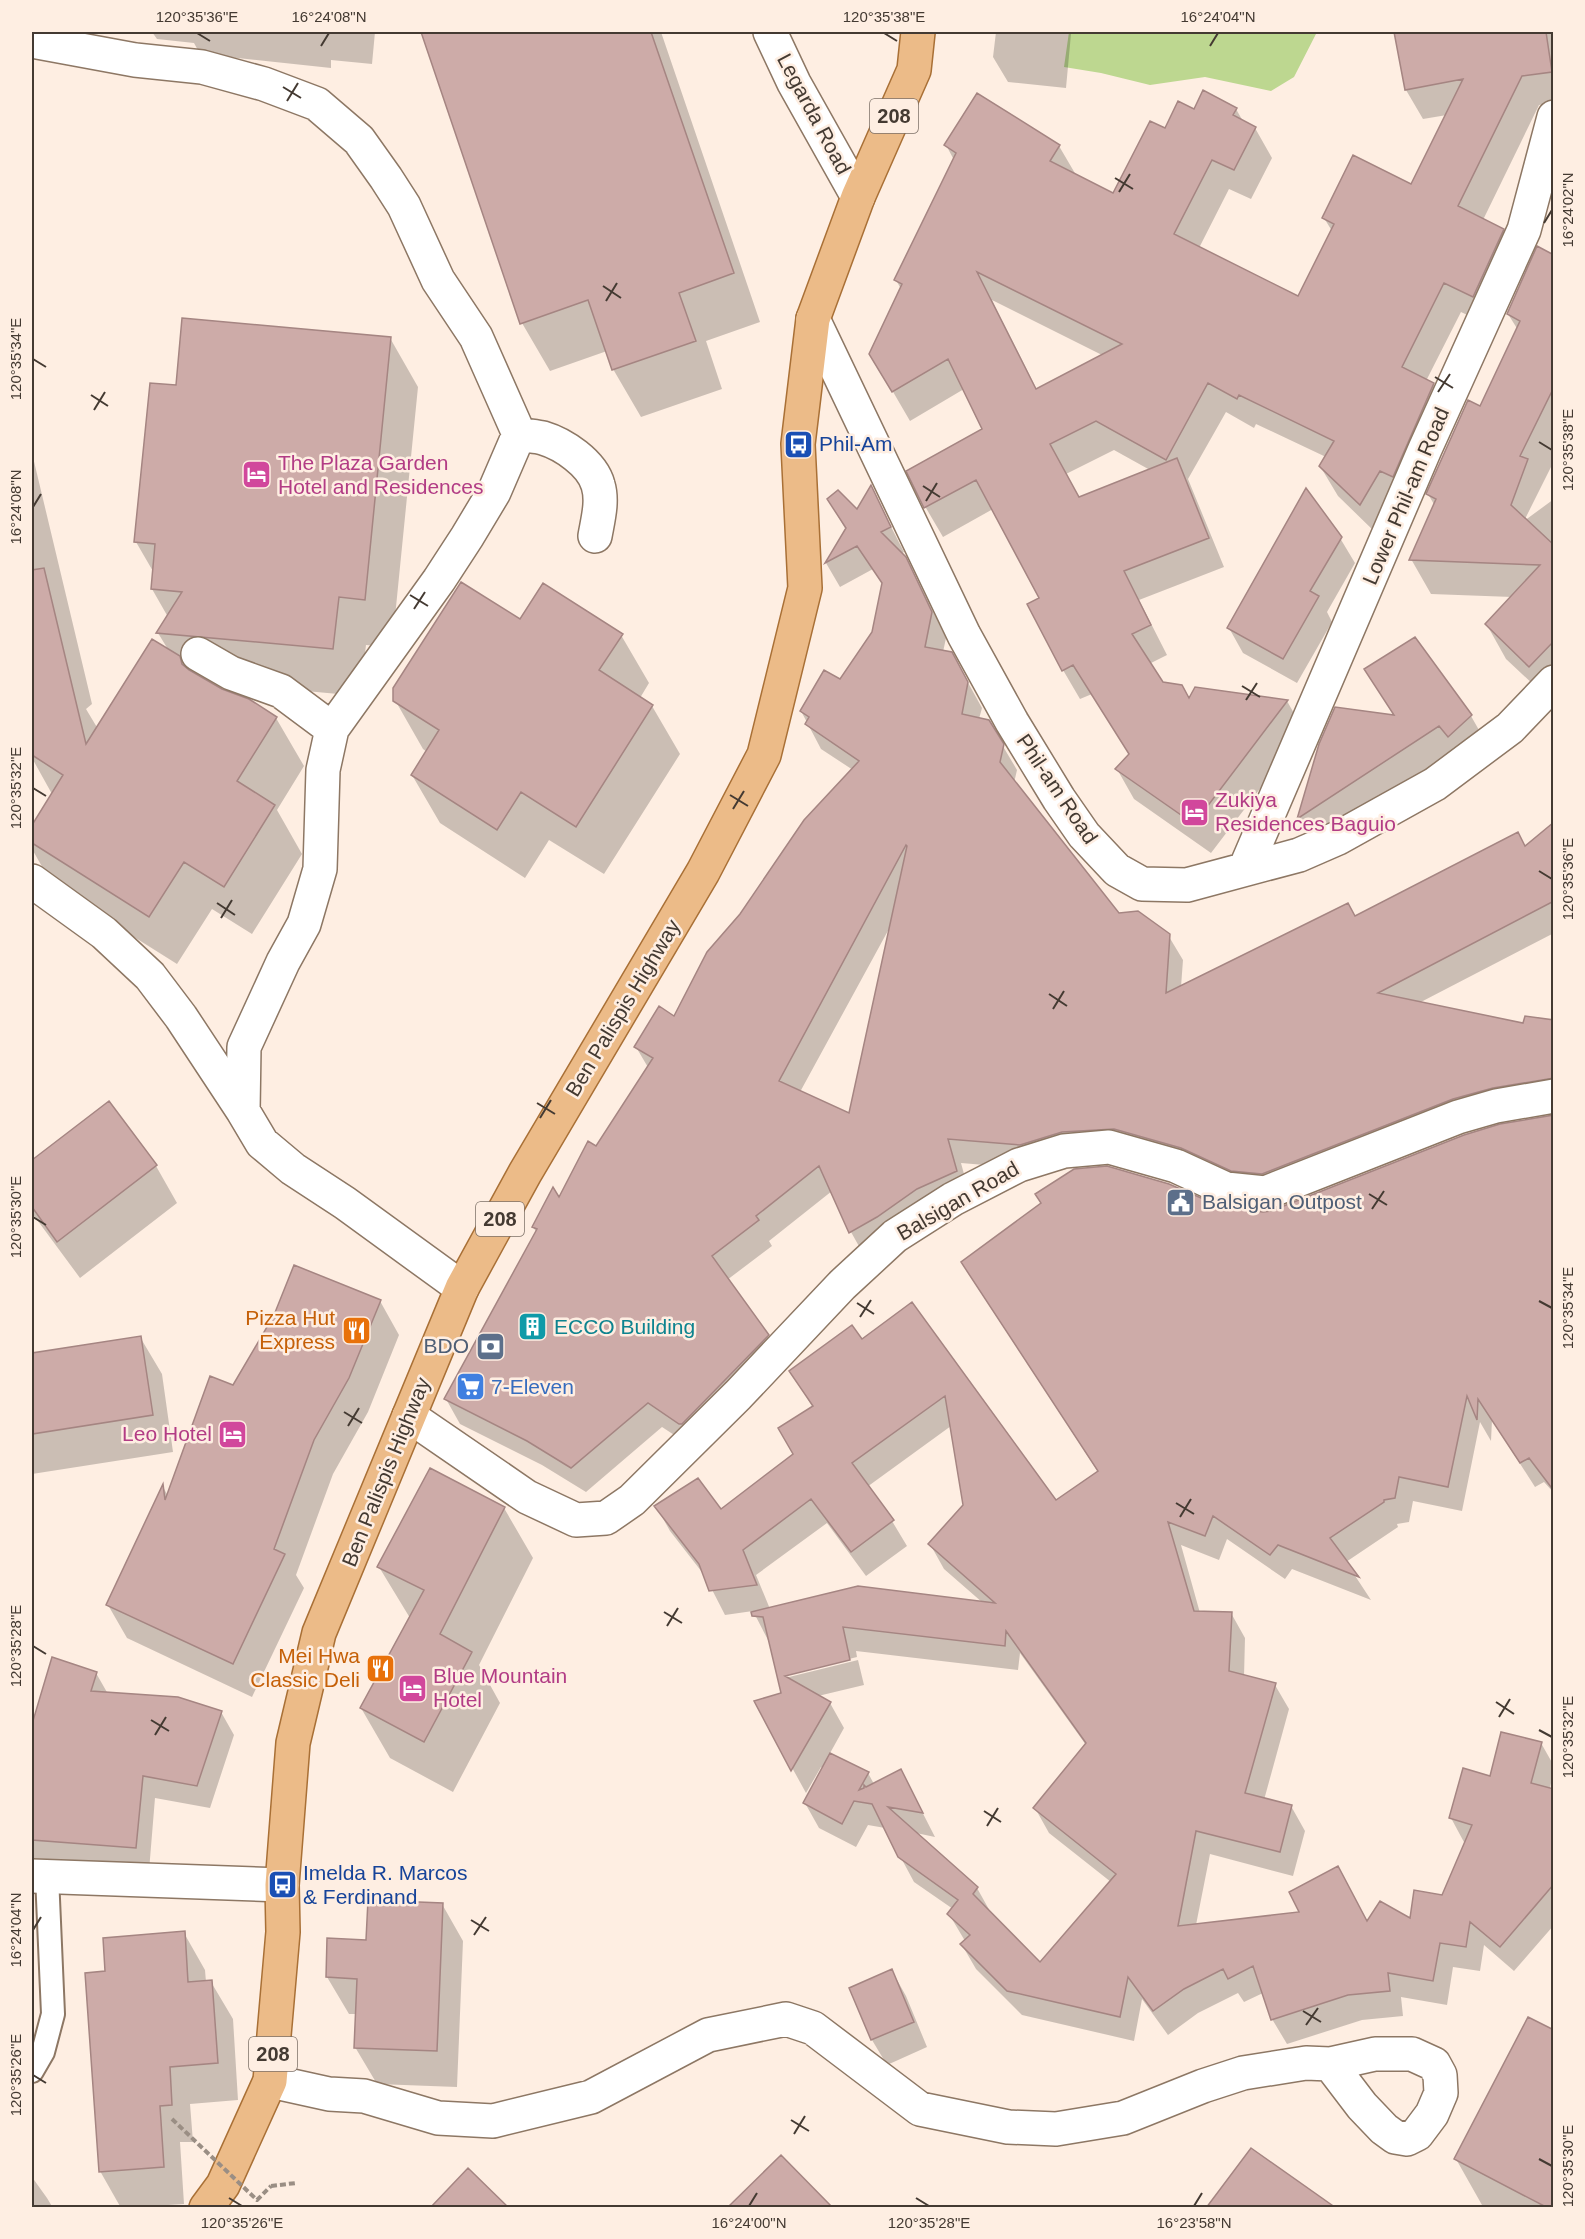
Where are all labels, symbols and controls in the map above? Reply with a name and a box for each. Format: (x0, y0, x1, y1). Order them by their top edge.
text: 120°35'36"E (156, 8, 238, 25)
text: 16°24'08"N (291, 8, 367, 25)
text: 120°35'38"E (843, 8, 925, 25)
text: 16°24'04"N (1180, 8, 1256, 25)
street label: Legarda Road (773, 50, 856, 178)
road number: 208 (870, 99, 918, 133)
text: 16°24'02"N (1559, 172, 1576, 248)
text: 120°35'34"E (7, 318, 24, 400)
street label: Lower Phil-am Road (1358, 404, 1453, 588)
text: 120°35'38"E (1559, 409, 1576, 491)
bus stop icon: Phil-Am (782, 428, 814, 460)
place label: Phil-Am (819, 432, 893, 455)
place label: The Plaza Garden Hotel and Residences (278, 451, 483, 498)
hotel icon: The Plaza Garden Hotel and Residences (241, 459, 273, 491)
text: 16°24'08"N (7, 469, 24, 545)
street label: Phil-am Road (1012, 730, 1103, 848)
text: 120°35'32"E (7, 747, 24, 829)
place label: Zukiya Residences Baguio (1215, 788, 1396, 835)
hotel icon: Zukiya Residences Baguio (1178, 796, 1210, 828)
text: 120°35'36"E (1559, 838, 1576, 920)
street label: Ben Palispis Highway (561, 915, 685, 1100)
street label: Balsigan Road (893, 1156, 1023, 1245)
text: 120°35'30"E (7, 1176, 24, 1258)
public building icon: Balsigan Outpost (1165, 1186, 1197, 1218)
place label: Balsigan Outpost (1202, 1190, 1362, 1213)
road number: 208 (476, 1202, 524, 1236)
text: 120°35'34"E (1559, 1267, 1576, 1349)
place label: Pizza Hut Express (245, 1306, 335, 1353)
building icon: ECCO Building (517, 1311, 549, 1343)
restaurant icon: Pizza Hut Express (340, 1314, 372, 1346)
place label: ECCO Building (554, 1315, 695, 1338)
bank icon: BDO (474, 1330, 506, 1362)
place label: BDO (423, 1334, 469, 1357)
supermarket icon: 7-Eleven (454, 1371, 486, 1403)
street label: Ben Palispis Highway (337, 1373, 434, 1570)
place label: 7-Eleven (491, 1375, 574, 1398)
hotel icon: Leo Hotel (217, 1418, 249, 1450)
place label: Leo Hotel (122, 1422, 212, 1445)
text: 120°35'28"E (7, 1605, 24, 1687)
place label: Mei Hwa Classic Deli (250, 1644, 360, 1691)
restaurant icon: Mei Hwa Classic Deli (365, 1652, 397, 1684)
place label: Blue Mountain Hotel (433, 1664, 567, 1711)
hotel icon: Blue Mountain Hotel (396, 1672, 428, 1704)
text: 120°35'32"E (1559, 1696, 1576, 1778)
place label: Imelda R. Marcos & Ferdinand (303, 1861, 468, 1908)
bus stop icon: Imelda R. Marcos & Ferdinand (266, 1869, 298, 1901)
text: 16°24'04"N (7, 1892, 24, 1968)
text: 120°35'26"E (7, 2034, 24, 2116)
road number: 208 (249, 2037, 297, 2071)
text: 120°35'30"E (1559, 2125, 1576, 2207)
text: 120°35'26"E (201, 2214, 283, 2231)
text: 16°24'00"N (711, 2214, 787, 2231)
text: 120°35'28"E (888, 2214, 970, 2231)
text: 16°23'58"N (1156, 2214, 1232, 2231)

